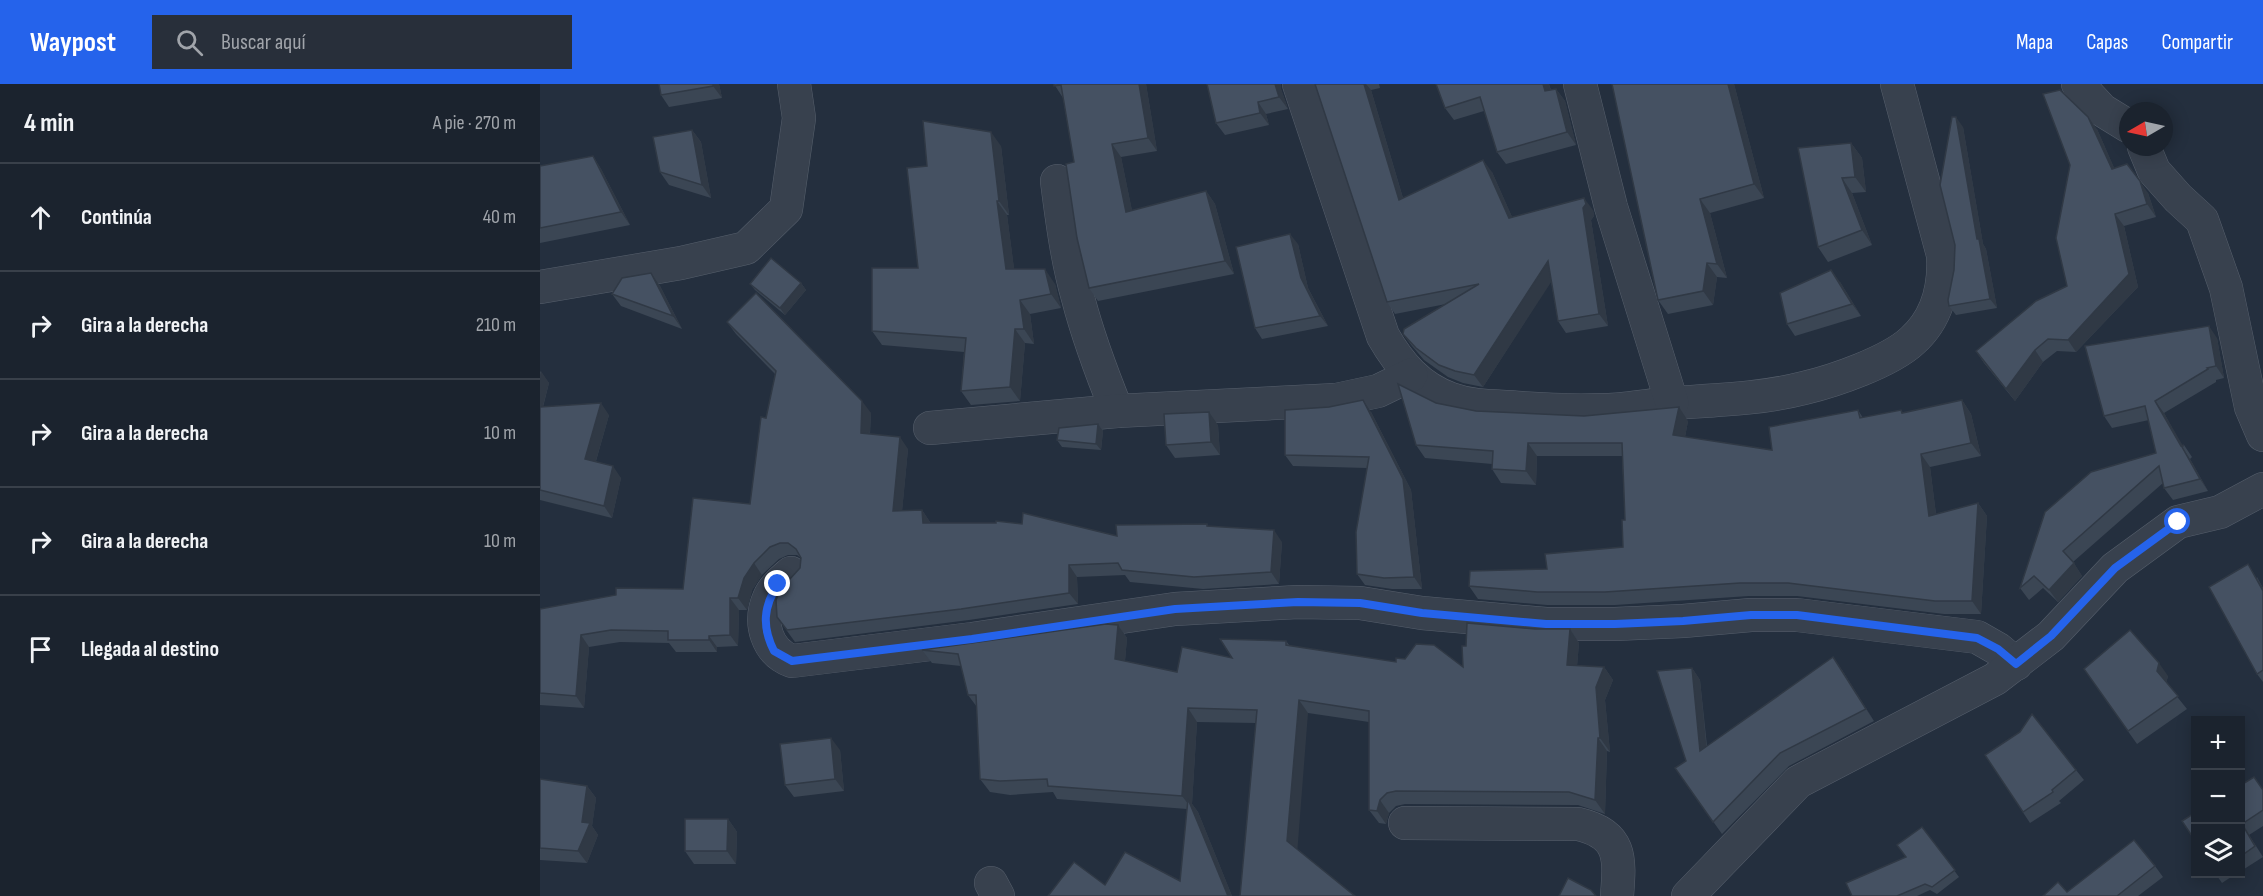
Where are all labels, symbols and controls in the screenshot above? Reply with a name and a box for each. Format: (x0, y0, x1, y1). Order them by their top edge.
search box (152, 15, 572, 69)
text: Waypost (30, 26, 116, 59)
icon: search (173, 26, 206, 59)
text: Buscar aquí (221, 29, 306, 56)
text: Mapa (2016, 30, 2053, 55)
text: Capas (2086, 30, 2128, 55)
text: Compartir (2161, 30, 2233, 55)
north arrow (2119, 102, 2173, 156)
text: 4 min (24, 108, 74, 139)
text: A pie · 270 m (433, 111, 516, 135)
icon: ahead (24, 201, 57, 234)
text: Continúa (81, 204, 152, 231)
text: 40 m (483, 205, 516, 229)
icon: right (24, 309, 57, 342)
text: Gira a la derecha (81, 312, 208, 339)
text: 210 m (476, 313, 516, 337)
icon: right (24, 417, 57, 450)
text: Gira a la derecha (81, 420, 208, 447)
text: 10 m (484, 421, 516, 445)
route start (2164, 508, 2190, 534)
icon: right (24, 525, 57, 558)
text: Gira a la derecha (81, 528, 208, 555)
text: 10 m (484, 529, 516, 553)
route end (764, 570, 790, 596)
icon: arrive (24, 633, 57, 666)
text: Llegada al destino (81, 636, 219, 663)
map controls (2191, 716, 2245, 878)
button: + (2191, 716, 2245, 770)
button: − (2191, 770, 2245, 824)
button: layers (2191, 824, 2245, 878)

